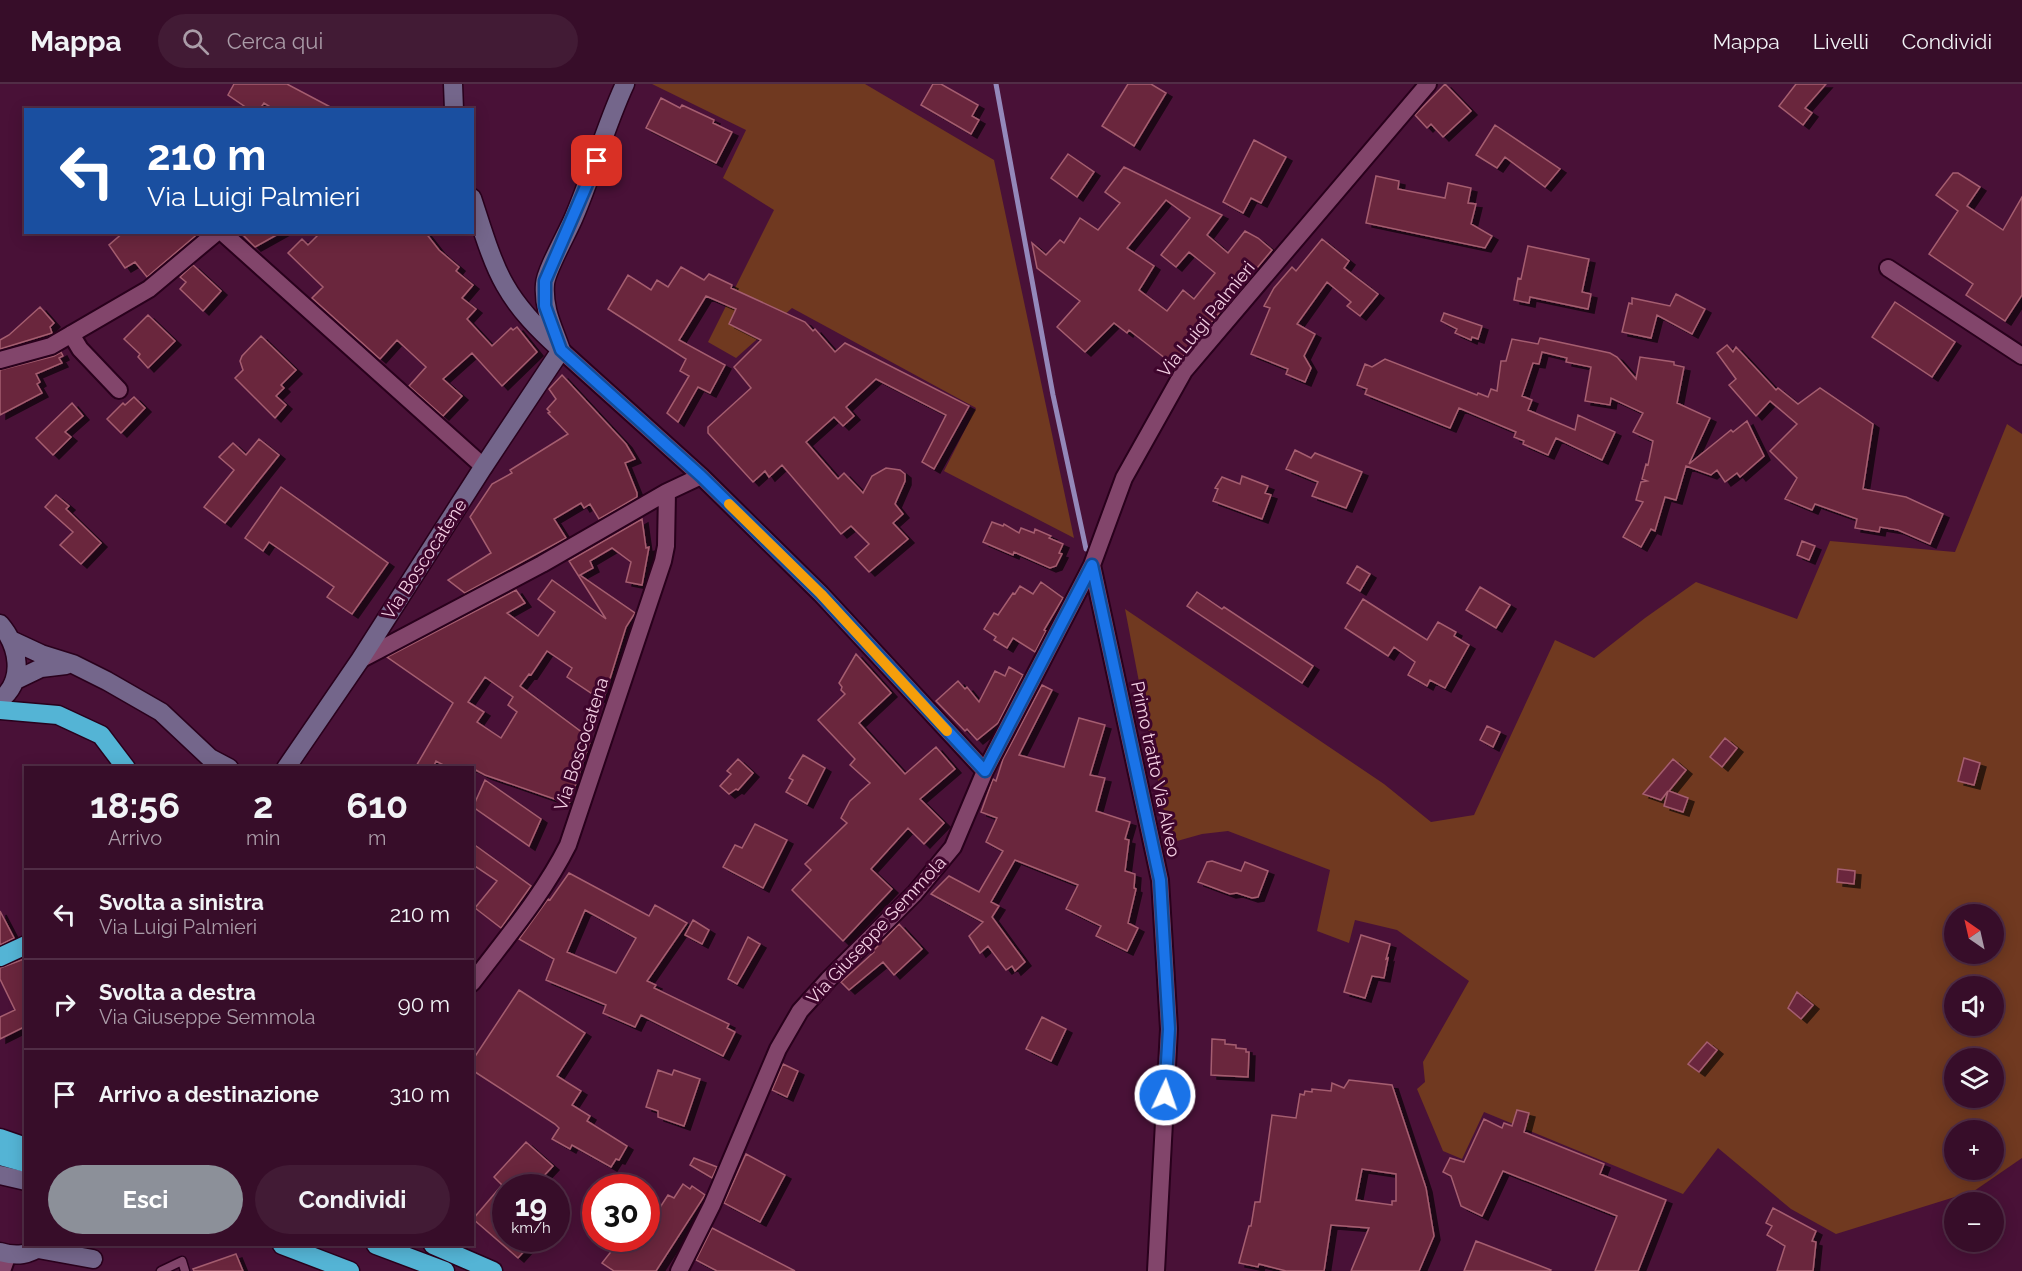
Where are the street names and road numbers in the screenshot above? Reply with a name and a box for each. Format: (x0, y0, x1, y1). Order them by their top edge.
street label: Via Luigi Palmieri (1153, 257, 1259, 381)
street label: Via Boscocatene (377, 494, 471, 623)
street label: Via Boscocatena (550, 675, 612, 813)
street label: Primo tratto Via Alveo (1127, 679, 1185, 859)
street label: Via Giuseppe Semmola (802, 852, 950, 1008)

